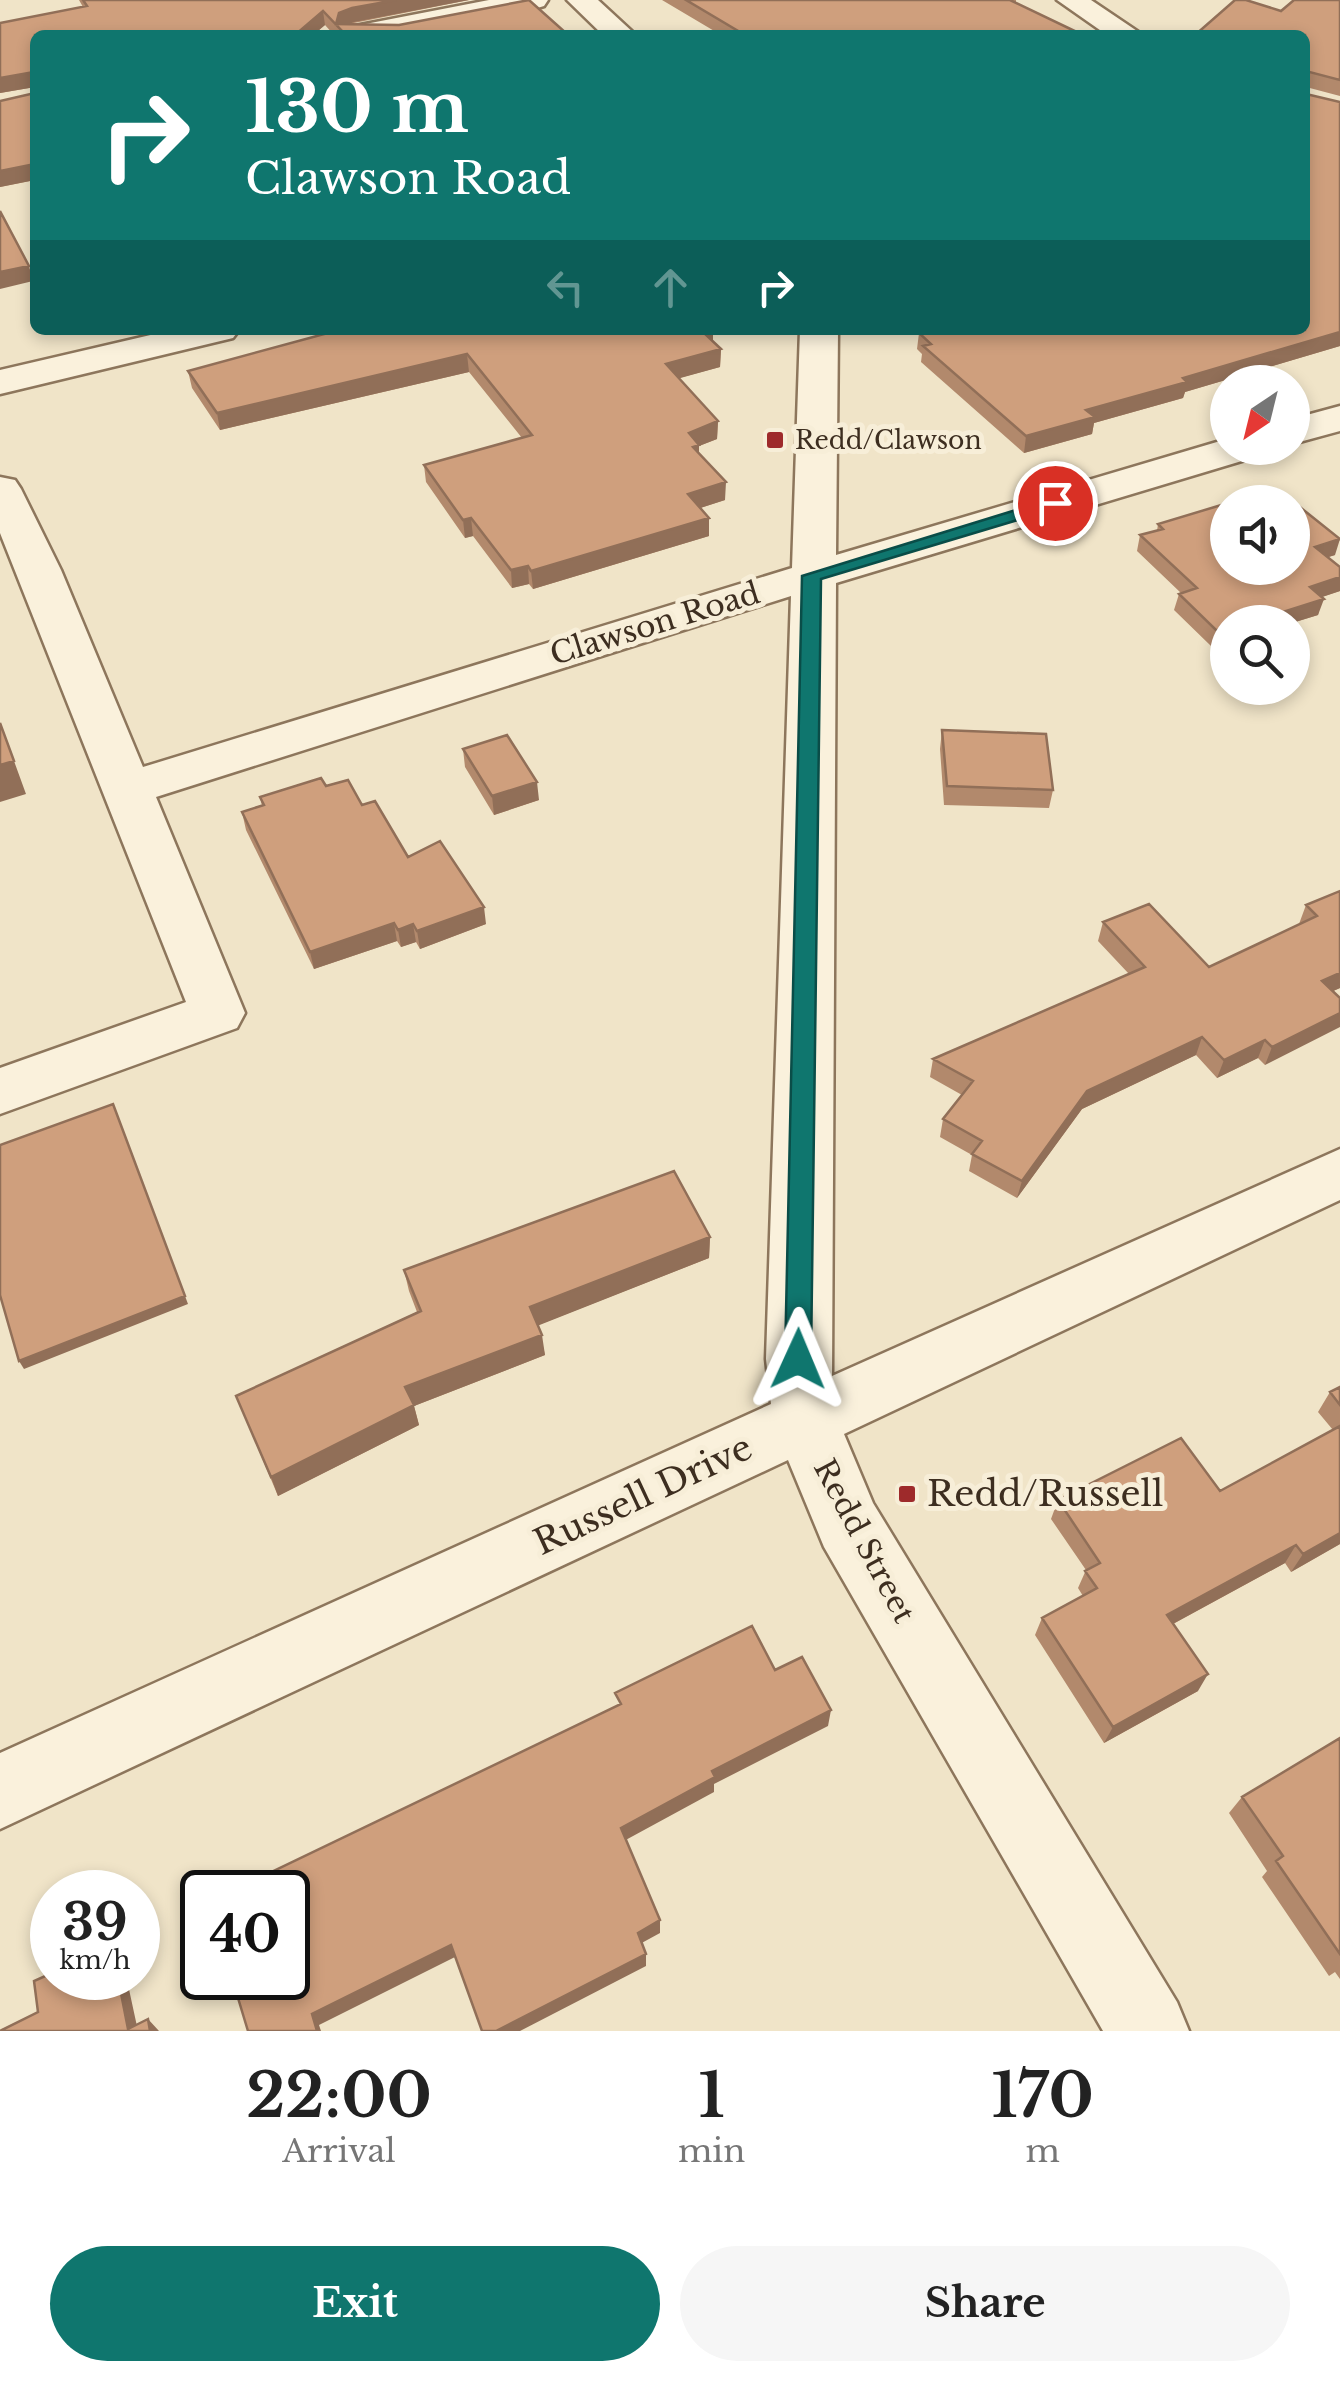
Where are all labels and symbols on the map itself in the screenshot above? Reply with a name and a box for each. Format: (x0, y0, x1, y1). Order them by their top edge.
north arrow (1210, 365, 1310, 465)
place label: Redd/Clawson (795, 425, 982, 456)
marker: Redd/Clawson (764, 429, 786, 451)
pin (1013, 461, 1098, 546)
street label: Clawson Road (545, 574, 764, 673)
position arrow (746, 1307, 850, 1411)
street label: Russell Drive (527, 1425, 759, 1564)
street label: Redd Street (806, 1453, 923, 1629)
place label: Redd/Russell (927, 1472, 1163, 1515)
marker: Redd/Russell (896, 1483, 918, 1505)
speed limit sign: 40 (180, 1870, 310, 2000)

